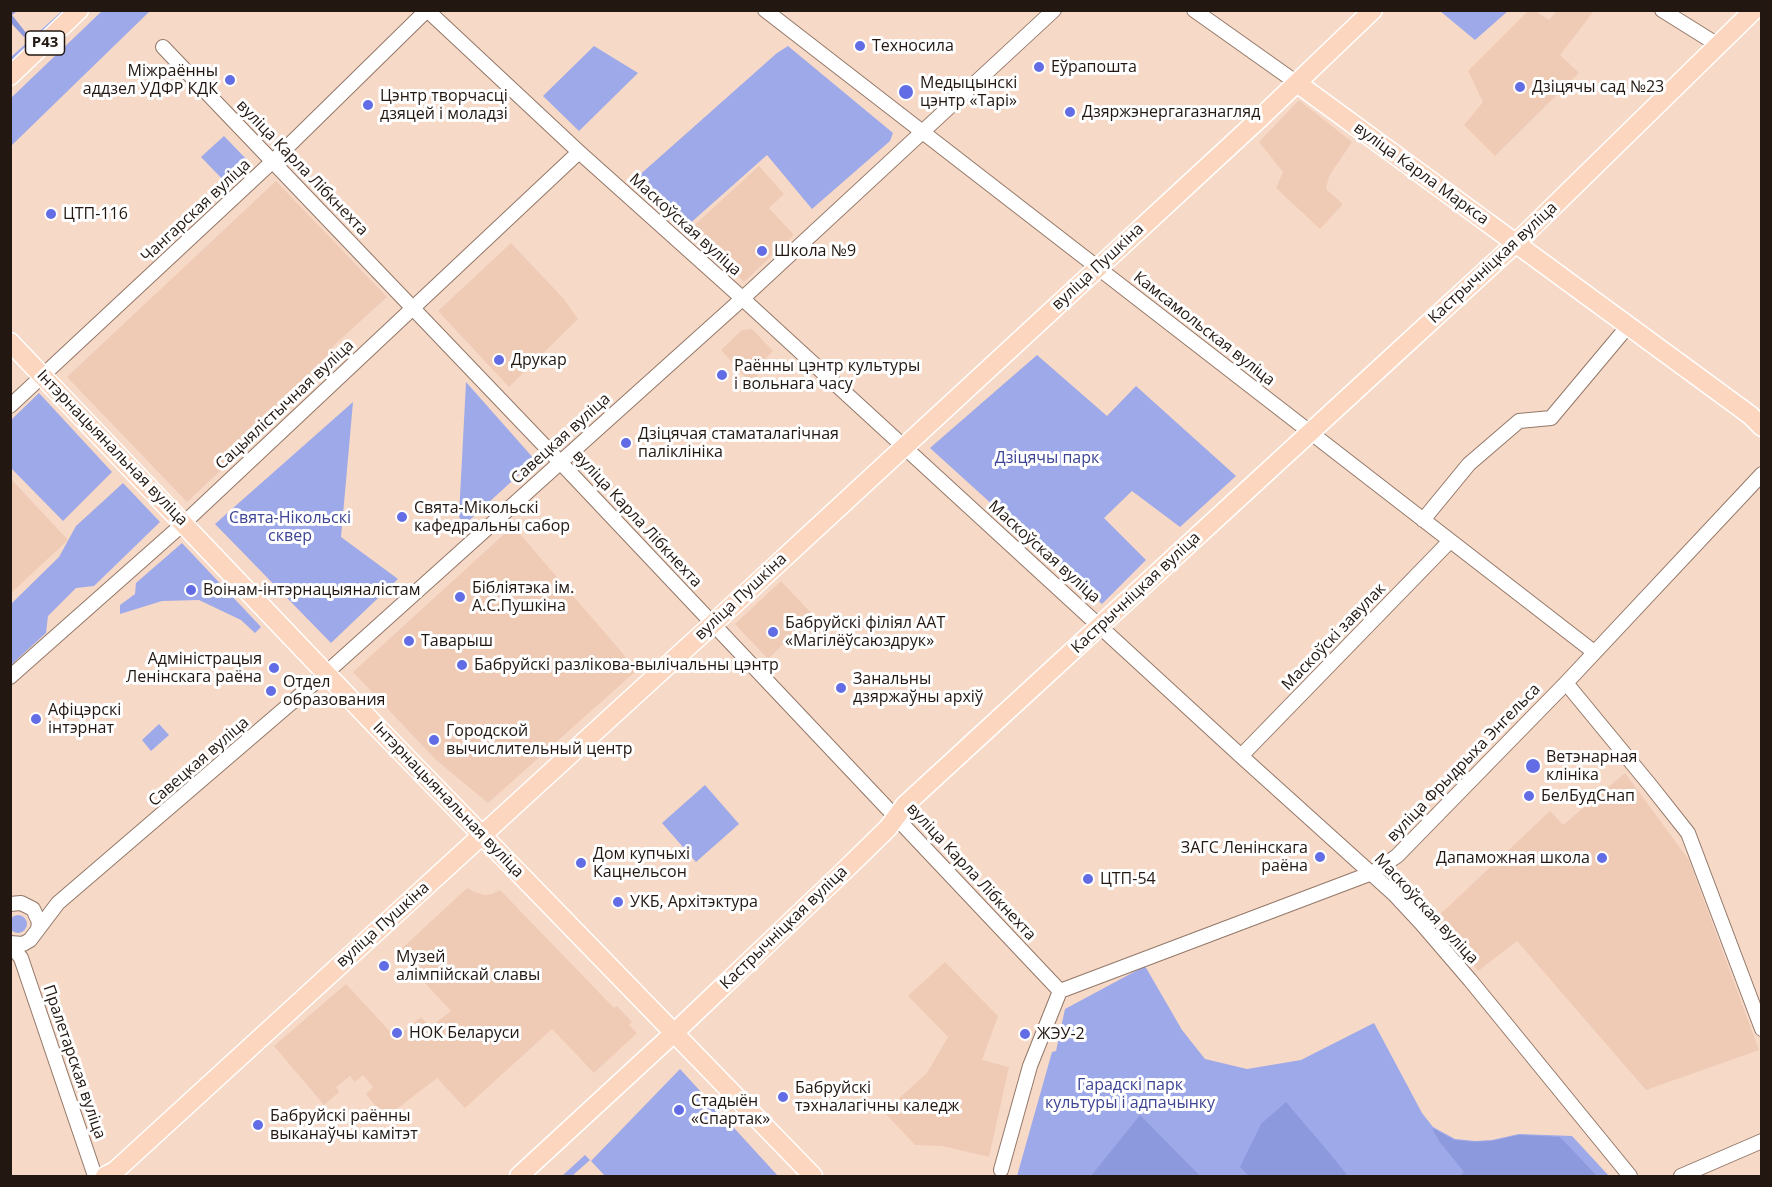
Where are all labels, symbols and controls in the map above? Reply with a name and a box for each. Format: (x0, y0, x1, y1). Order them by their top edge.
road number: Р43 (26, 31, 64, 55)
place label: Техносила (872, 36, 954, 56)
marker: Техносила (853, 39, 867, 53)
place label: Еўрапошта (1051, 57, 1137, 77)
marker: Еўрапошта (1032, 60, 1046, 74)
place label: Міжраённы аддзел УДФР КДК (83, 61, 218, 99)
marker: Міжраённы аддзел УДФР КДК (223, 73, 237, 87)
place label: Медыцынскі цэнтр «Тарі» (920, 73, 1017, 111)
place label: Дзіцячы сад №23 (1532, 77, 1664, 97)
marker: Дзіцячы сад №23 (1513, 80, 1527, 94)
marker: Медыцынскі цэнтр «Тарі» (897, 83, 915, 101)
place label: Цэнтр творчасці дзяцей і моладзі (380, 86, 508, 124)
street label: вуліца Карла Лібкнехта (232, 96, 372, 240)
marker: Цэнтр творчасці дзяцей і моладзі (361, 98, 375, 112)
place label: Дзяржэнергагазнагляд (1082, 102, 1260, 122)
marker: Дзяржэнергагазнагляд (1063, 105, 1077, 119)
street label: вуліца Карла Маркса (1350, 119, 1492, 229)
street label: Чангарская вуліца (137, 155, 255, 267)
street label: Маскоўская вуліца (625, 170, 745, 280)
street label: Кастрычніцкая вуліца (1425, 198, 1561, 328)
place label: ЦТП-116 (63, 204, 128, 224)
marker: ЦТП-116 (44, 207, 58, 221)
street label: вуліца Пушкіна (1048, 220, 1148, 314)
place label: Школа №9 (774, 241, 856, 261)
marker: Школа №9 (755, 244, 769, 258)
street label: Камсамольская вуліца (1130, 268, 1278, 390)
street label: Сацыялістычная вуліца (212, 336, 358, 474)
place label: Друкар (511, 350, 567, 370)
marker: Друкар (492, 353, 506, 367)
place label: Раённы цэнтр культуры і вольнага часу (734, 356, 920, 394)
street label: Інтэрнацыянальная вуліца (33, 366, 191, 530)
marker: Раённы цэнтр культуры і вольнага часу (715, 368, 729, 382)
street label: Савецкая вуліца (508, 389, 614, 489)
place label: Дзіцячая стаматалагічная паліклініка (638, 424, 839, 462)
marker: Дзіцячая стаматалагічная паліклініка (619, 436, 633, 450)
street label: вуліца Карла Лібкнехта (568, 446, 706, 592)
park label: Дзіцячы парк (995, 448, 1099, 468)
street label: Маскоўская вуліца (984, 497, 1104, 607)
place label: Свята-Мікольскі кафедральны сабор (414, 498, 570, 536)
park label: Свята-Нікольскі сквер (229, 508, 351, 546)
marker: Свята-Мікольскі кафедральны сабор (395, 510, 409, 524)
street label: Кастрычніцкая вуліца (1068, 528, 1204, 658)
street label: вуліца Пушкіна (691, 550, 791, 644)
place label: Бібліятэка ім. А.С.Пушкіна (472, 578, 574, 616)
place label: Воінам-інтэрнацыяналістам (203, 580, 420, 600)
street label: Маскоўскі завулак (1278, 580, 1390, 694)
marker: Воінам-інтэрнацыяналістам (184, 583, 198, 597)
marker: Бібліятэка ім. А.С.Пушкіна (453, 590, 467, 604)
place label: Бабруйскі філіял ААТ «Магілёўсаюздрук» (785, 613, 945, 651)
marker: Бабруйскі філіял ААТ «Магілёўсаюздрук» (766, 625, 780, 639)
place label: Таварыш (421, 631, 493, 651)
marker: Таварыш (402, 634, 416, 648)
place label: Адміністрацыя Ленінскага раёна (126, 649, 262, 687)
place label: Бабруйскі разлікова-вылічальны цэнтр (474, 655, 779, 675)
marker: Бабруйскі разлікова-вылічальны цэнтр (455, 658, 469, 672)
marker: Адміністрацыя Ленінскага раёна (267, 661, 281, 675)
place label: Занальны дзяржаўны архіў (853, 669, 983, 707)
place label: Отдел образования (283, 672, 385, 710)
street label: вуліца Фрыдрыха Энгельса (1383, 680, 1545, 846)
marker: Занальны дзяржаўны архіў (834, 681, 848, 695)
marker: Отдел образования (264, 684, 278, 698)
place label: Афіцэрскі інтэрнат (48, 700, 121, 738)
marker: Афіцэрскі інтэрнат (29, 712, 43, 726)
street label: Савецкая вуліца (145, 713, 253, 811)
street label: Інтэрнацыянальная вуліца (369, 718, 527, 882)
place label: Городской вычислительный центр (446, 721, 633, 759)
marker: Городской вычислительный центр (427, 733, 441, 747)
place label: Ветэнарная клініка (1546, 747, 1637, 785)
marker: Ветэнарная клініка (1524, 757, 1542, 775)
place label: БелБудСнап (1541, 786, 1635, 806)
marker: БелБудСнап (1522, 789, 1536, 803)
street label: вуліца Карла Лібкнехта (902, 799, 1040, 945)
place label: ЗАГС Ленінскага раёна (1181, 838, 1308, 876)
place label: Дом купчыхі Кацнельсон (593, 844, 690, 882)
place label: Дапаможная школа (1436, 848, 1590, 868)
marker: ЗАГС Ленінскага раёна (1313, 850, 1327, 864)
street label: Маскоўская вуліца (1370, 850, 1482, 968)
marker: Дапаможная школа (1595, 851, 1609, 865)
marker: Дом купчыхі Кацнельсон (574, 856, 588, 870)
street label: Кастрычніцкая вуліца (716, 862, 852, 994)
place label: ЦТП-54 (1100, 869, 1156, 889)
marker: ЦТП-54 (1081, 872, 1095, 886)
street label: вуліца Пушкіна (332, 878, 434, 972)
place label: УКБ, Архітэктура (630, 892, 758, 912)
marker: УКБ, Архітэктура (611, 895, 625, 909)
place label: Музей алімпійскай славы (396, 947, 540, 985)
marker: Музей алімпійскай славы (377, 959, 391, 973)
street label: Пралетарская вуліца (39, 982, 109, 1142)
place label: НОК Беларуси (409, 1023, 520, 1043)
place label: ЖЭУ-2 (1037, 1024, 1085, 1044)
marker: НОК Беларуси (390, 1026, 404, 1040)
marker: ЖЭУ-2 (1018, 1027, 1032, 1041)
park label: Гарадскі парк культуры і адпачынку (1045, 1075, 1215, 1113)
place label: Бабруйскі тэхналагічны каледж (795, 1078, 959, 1116)
marker: Бабруйскі тэхналагічны каледж (776, 1090, 790, 1104)
place label: Стадыён «Спартак» (691, 1091, 770, 1129)
marker: Стадыён «Спартак» (672, 1103, 686, 1117)
place label: Бабруйскі раённы выканаўчы камітэт (270, 1106, 418, 1144)
marker: Бабруйскі раённы выканаўчы камітэт (251, 1118, 265, 1132)

